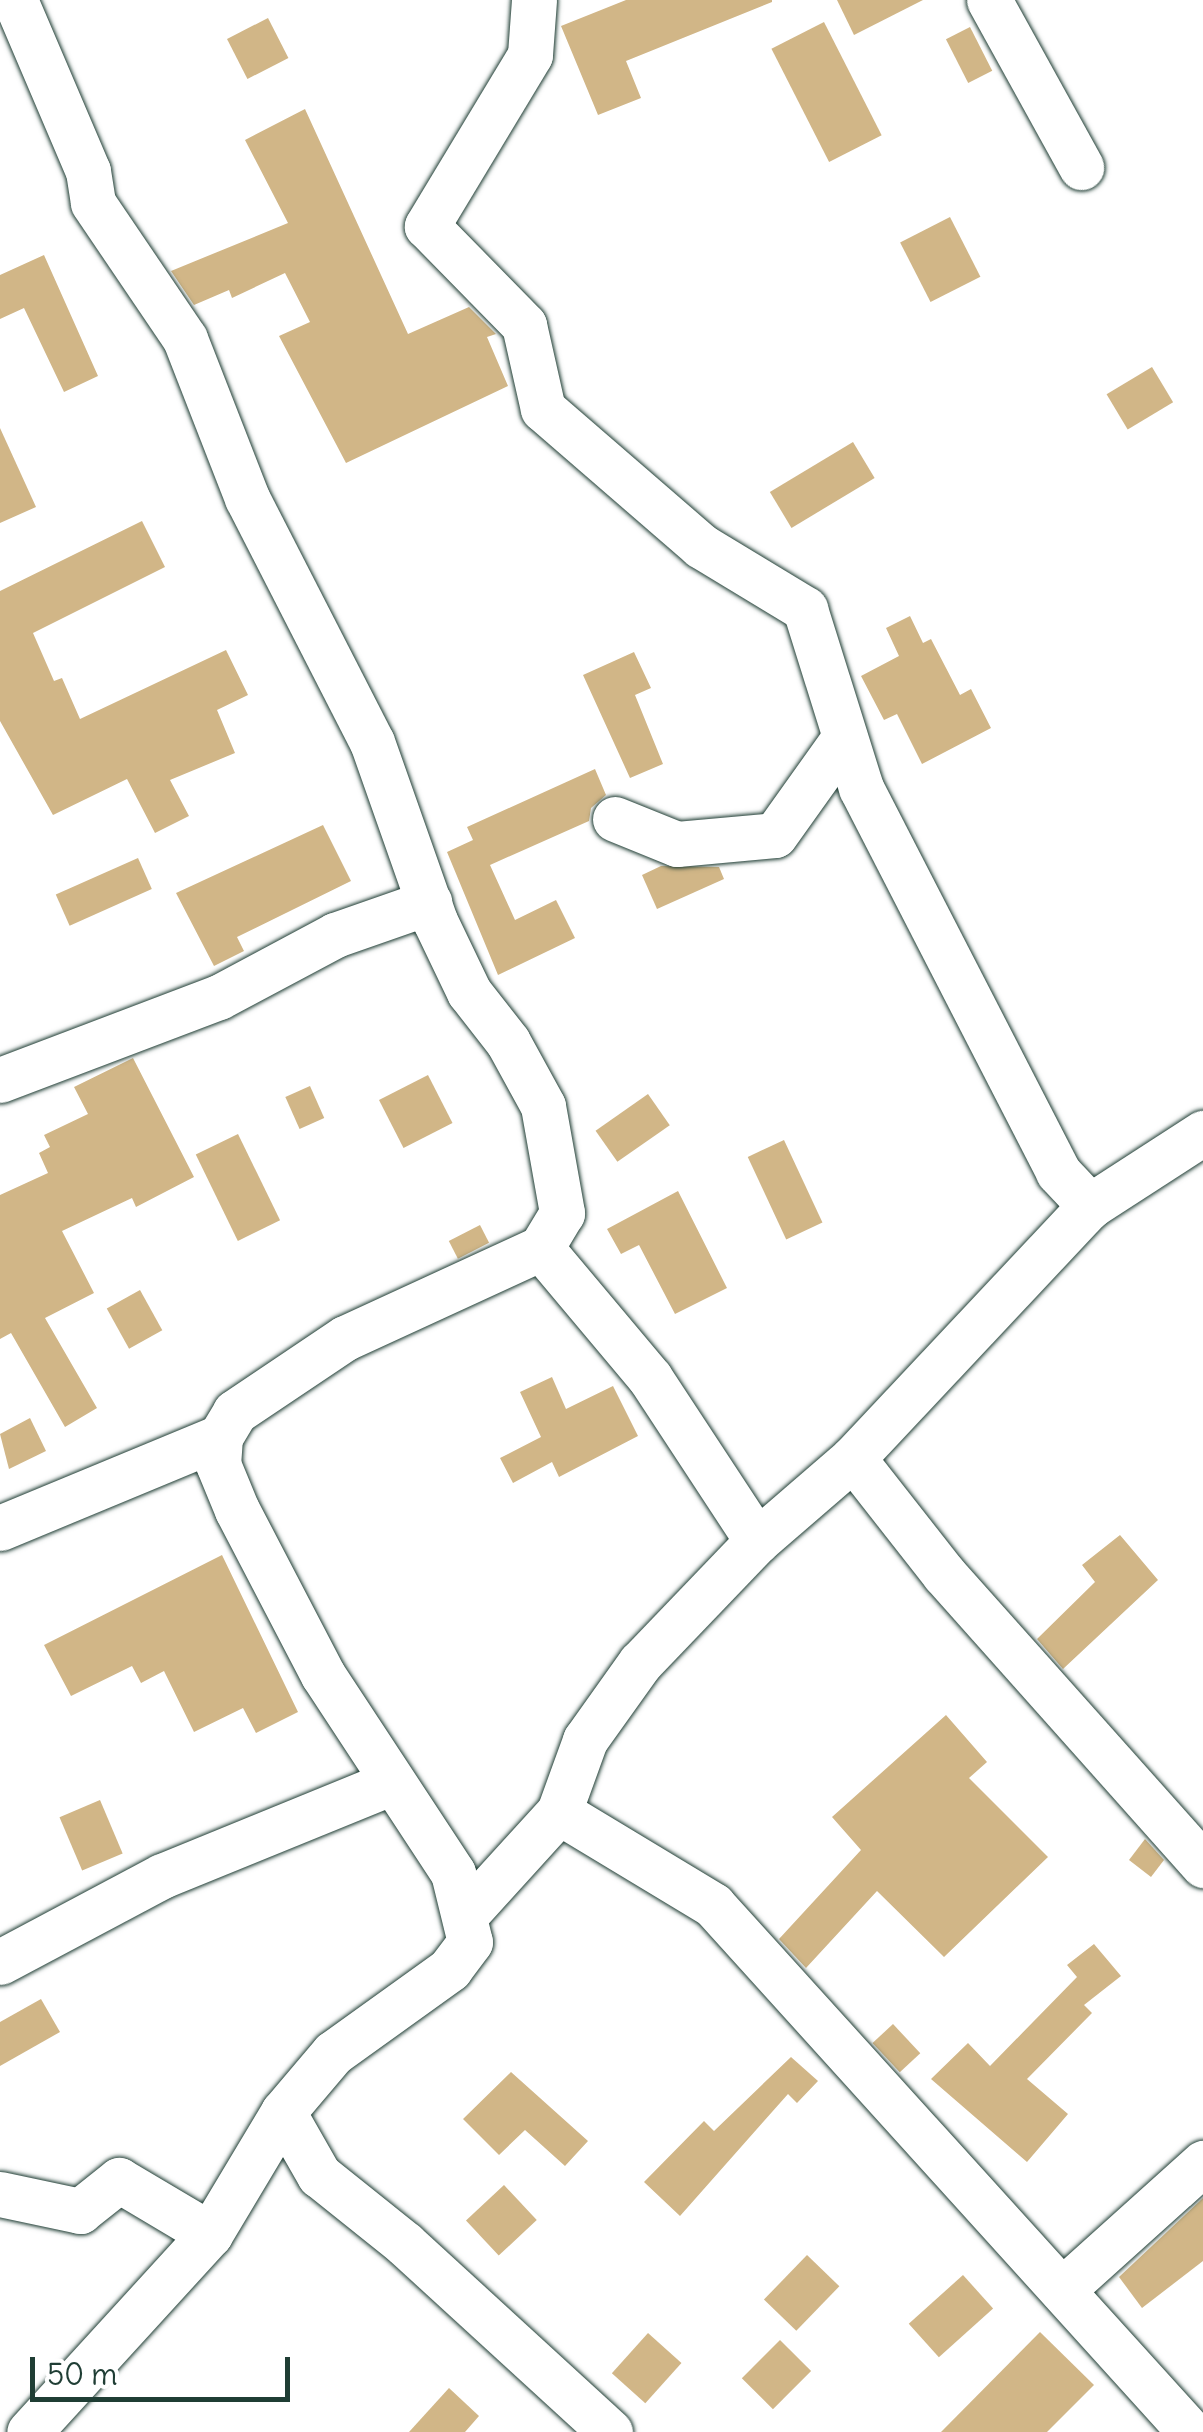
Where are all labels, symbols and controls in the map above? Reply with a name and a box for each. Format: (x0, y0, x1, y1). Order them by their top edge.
scale bar (35, 2337, 295, 2399)
text: 50 m (47, 2355, 117, 2393)

